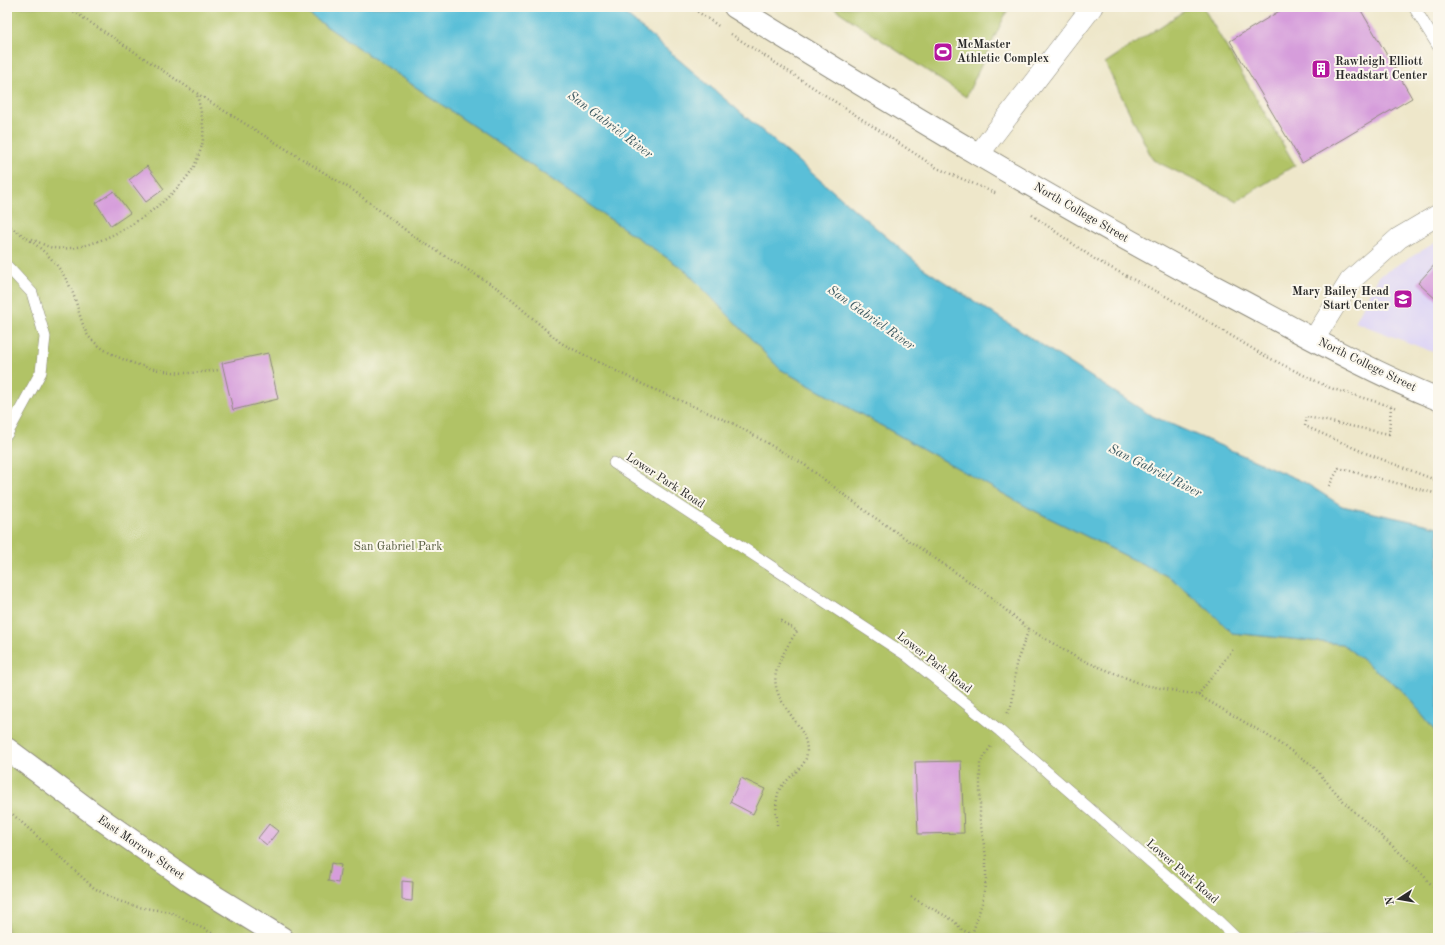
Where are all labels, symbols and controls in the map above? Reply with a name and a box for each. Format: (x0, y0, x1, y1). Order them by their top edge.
place label: McMaster Athletic Complex (957, 39, 1049, 65)
sports icon: McMaster Athletic Complex (932, 41, 954, 63)
place label: Rawleigh Elliott Headstart Center (1335, 56, 1427, 82)
building icon: Rawleigh Elliott Headstart Center (1310, 58, 1332, 80)
water label: San Gabriel River (565, 89, 655, 161)
street label: North College Street (1032, 181, 1130, 245)
water label: San Gabriel River (825, 283, 917, 353)
place label: Mary Bailey Head Start Center (1292, 286, 1390, 312)
school or university icon: Mary Bailey Head Start Center (1392, 288, 1414, 310)
street label: North College Street (1316, 336, 1418, 394)
water label: San Gabriel River (1106, 442, 1204, 500)
street label: Lower Park Road (624, 451, 706, 511)
park label: San Gabriel Park (354, 541, 442, 553)
street label: Lower Park Road (894, 630, 974, 696)
street label: East Morrow Street (95, 814, 187, 882)
street label: Lower Park Road (1144, 838, 1220, 906)
north arrow (1379, 879, 1419, 919)
text: N (1384, 895, 1397, 906)

